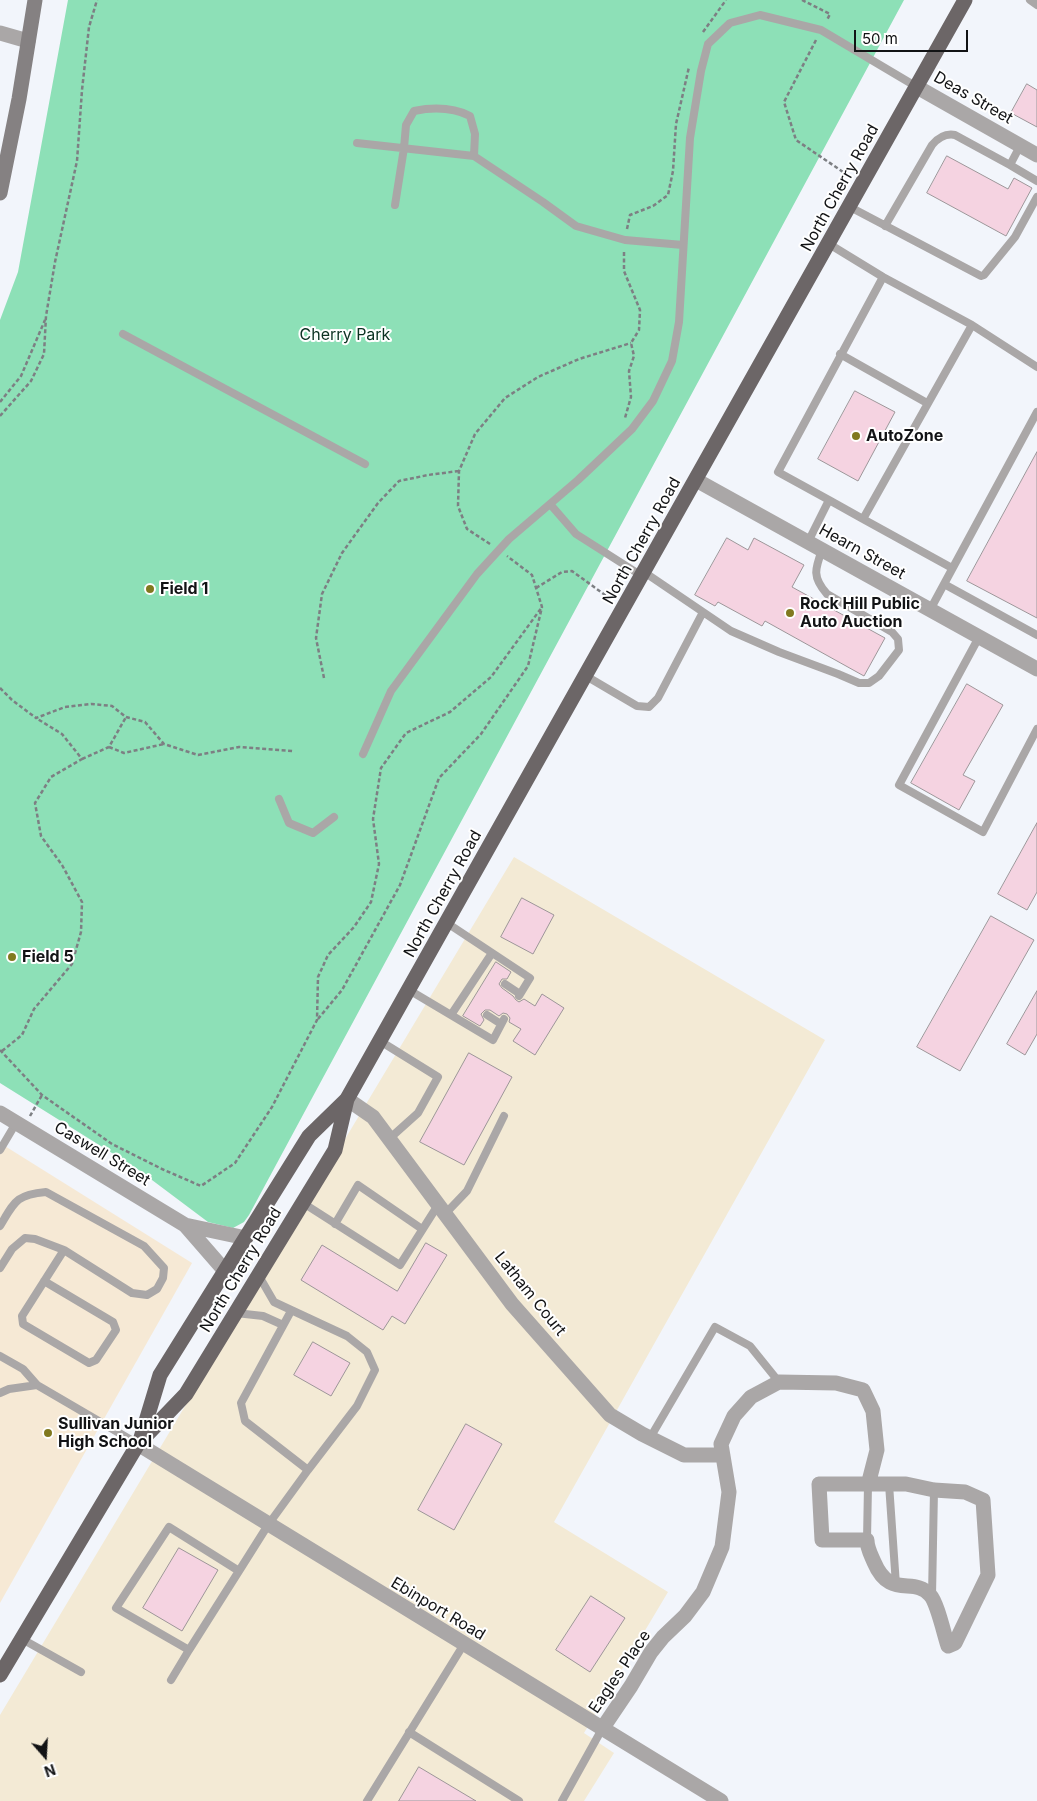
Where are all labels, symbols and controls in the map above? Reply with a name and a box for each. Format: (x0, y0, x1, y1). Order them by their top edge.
scale bar (857, 20, 971, 52)
text: 50 m (862, 29, 898, 48)
street label: Deas Street (930, 68, 1016, 128)
street label: North Cherry Road (797, 121, 883, 255)
park label: Cherry Park (300, 325, 390, 345)
place label: AutoZone (866, 426, 943, 446)
marker: AutoZone (850, 430, 862, 442)
street label: North Cherry Road (599, 474, 685, 608)
street label: Hearn Street (815, 520, 909, 584)
place label: Field 1 (160, 579, 208, 599)
marker: Field 1 (144, 583, 156, 595)
place label: Rock Hill Public Auto Auction (800, 594, 920, 632)
marker: Rock Hill Public Auto Auction (784, 607, 796, 619)
street label: North Cherry Road (400, 827, 486, 961)
place label: Field 5 (22, 947, 74, 967)
marker: Field 5 (6, 951, 18, 963)
street label: Caswell Street (50, 1118, 154, 1190)
street label: North Cherry Road (196, 1204, 286, 1336)
street label: Latham Court (490, 1248, 570, 1340)
place label: Sullivan Junior High School (58, 1414, 174, 1452)
marker: Sullivan Junior High School (42, 1427, 54, 1439)
street label: Ebinport Road (387, 1573, 489, 1645)
street label: Eagles Place (585, 1627, 655, 1717)
north arrow (20, 1731, 70, 1781)
text: N (42, 1761, 58, 1780)

